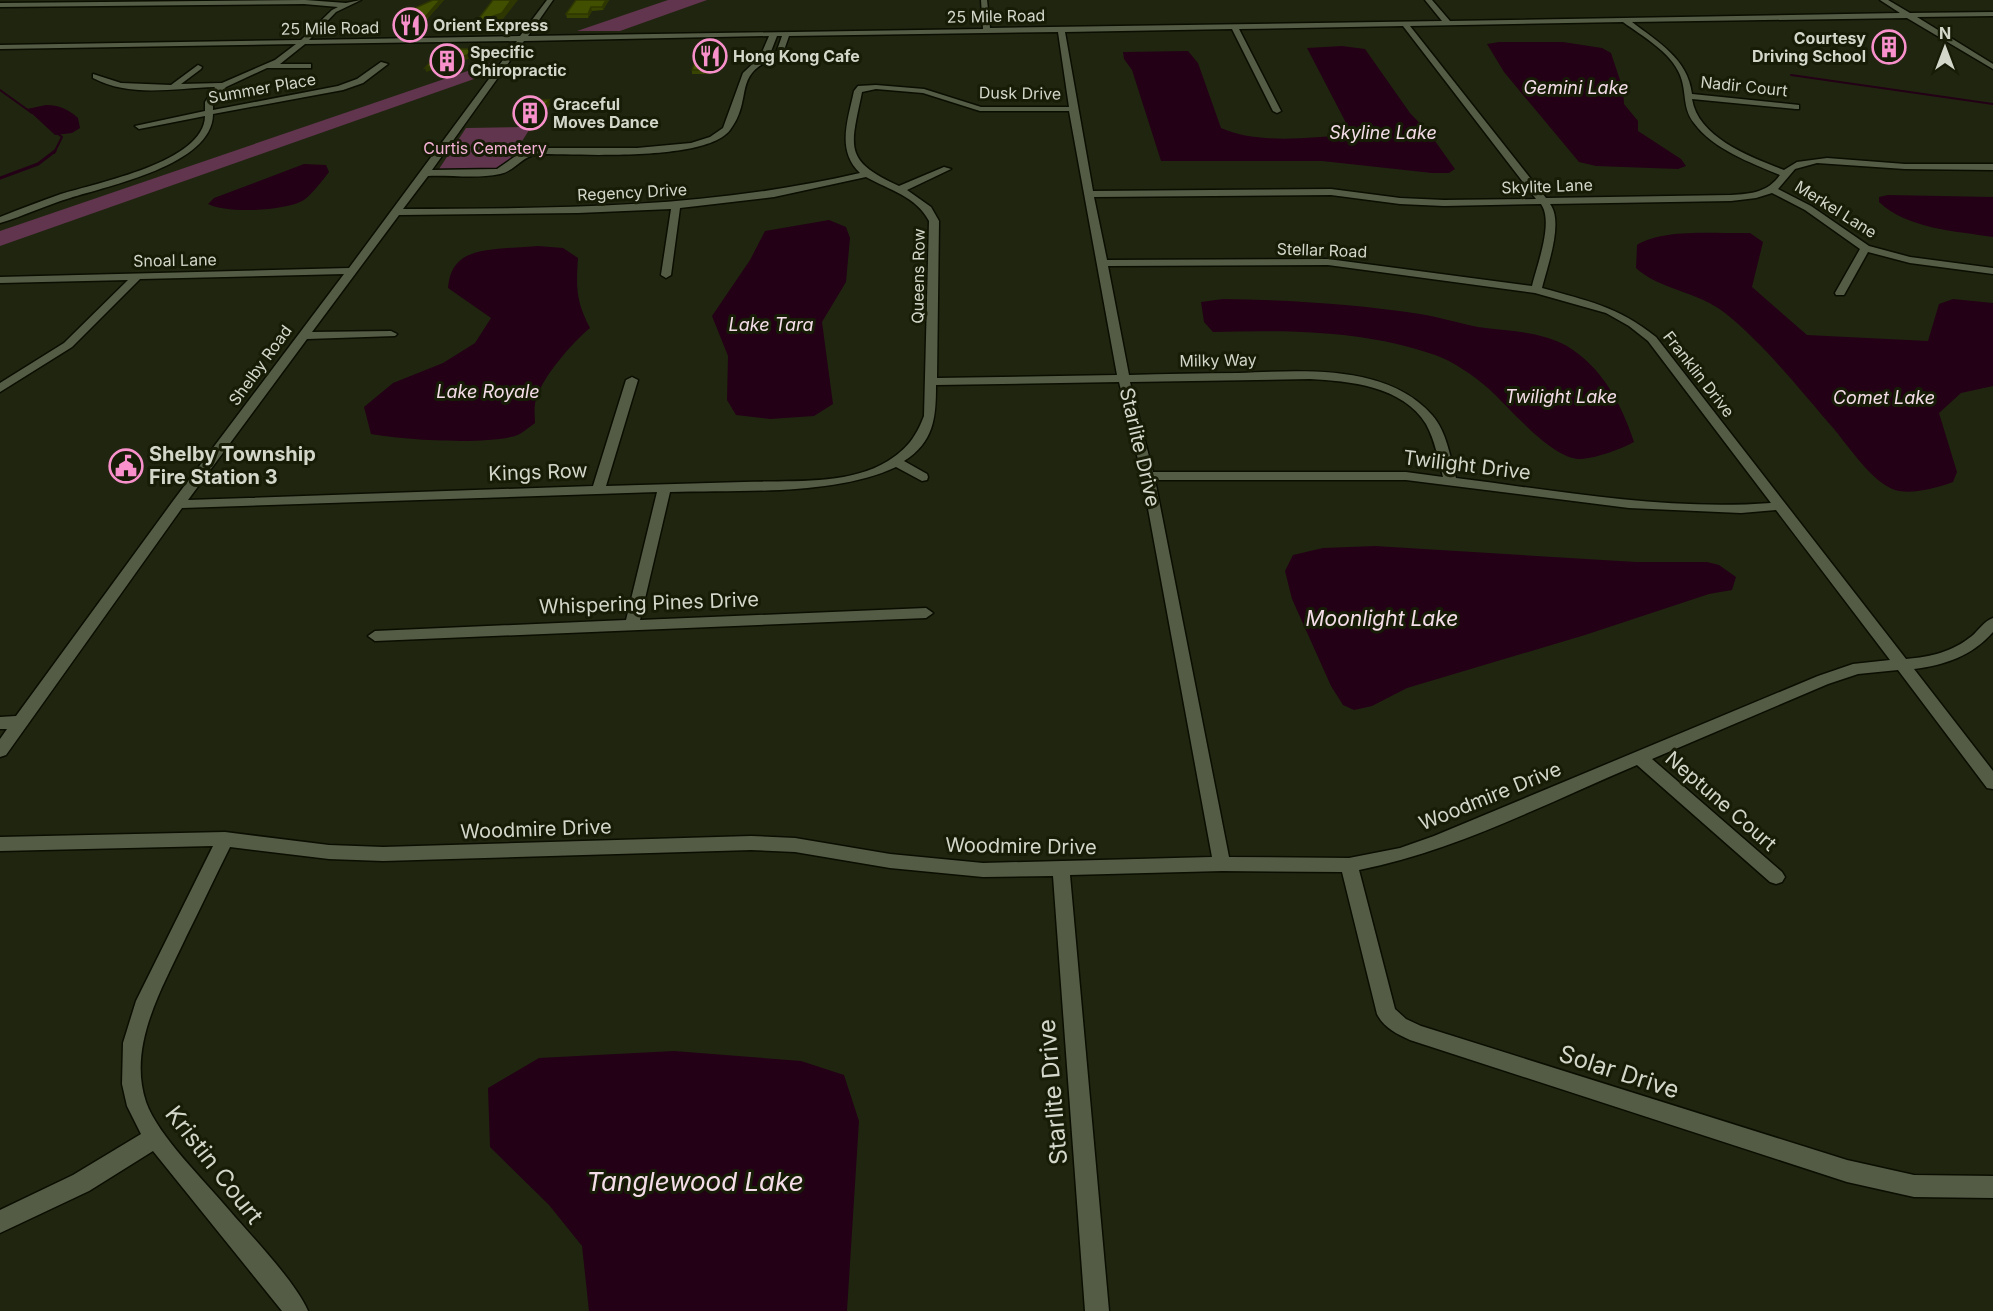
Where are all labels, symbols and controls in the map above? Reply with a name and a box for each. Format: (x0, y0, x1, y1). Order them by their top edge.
street label: 25 Mile Road (947, 5, 1045, 27)
restaurant icon: Orient Express (392, 7, 428, 43)
place label: Orient Express (433, 15, 548, 35)
street label: 25 Mile Road (281, 17, 379, 39)
north arrow (1915, 18, 1975, 78)
text: N (1939, 23, 1951, 43)
place label: Courtesy Driving School (1752, 28, 1866, 66)
building icon: Courtesy Driving School (1871, 29, 1907, 65)
restaurant icon: Hong Kong Cafe (692, 38, 728, 74)
place label: Specific Chiropractic (470, 42, 567, 80)
building icon: Specific Chiropractic (429, 43, 465, 79)
place label: Hong Kong Cafe (733, 46, 860, 66)
street label: Summer Place (207, 69, 317, 107)
street label: Nadir Court (1699, 71, 1789, 101)
water label: Gemini Lake (1523, 77, 1629, 98)
street label: Dusk Drive (979, 82, 1061, 104)
place label: Graceful Moves Dance (553, 94, 659, 132)
building icon: Graceful Moves Dance (512, 95, 548, 131)
water label: Skyline Lake (1329, 122, 1437, 143)
park label: Curtis Cemetery (423, 138, 547, 158)
street label: Skylite Lane (1501, 174, 1593, 198)
street label: Merkel Lane (1791, 176, 1881, 242)
street label: Regency Drive (577, 179, 687, 205)
street label: Queens Row (907, 228, 929, 324)
street label: Stellar Road (1276, 238, 1368, 262)
street label: Snoal Lane (133, 249, 217, 271)
water label: Lake Tara (729, 314, 813, 335)
street label: Shelby Road (224, 321, 296, 409)
street label: Franklin Drive (1659, 327, 1739, 421)
street label: Milky Way (1179, 349, 1257, 371)
water label: Lake Royale (436, 381, 540, 402)
street label: Starlite Drive (1115, 385, 1165, 509)
water label: Twilight Lake (1505, 386, 1617, 407)
water label: Comet Lake (1833, 387, 1935, 408)
place label: Shelby Township Fire Station 3 (149, 442, 316, 489)
street label: Twilight Drive (1402, 445, 1532, 485)
public building icon: Shelby Township Fire Station 3 (108, 448, 144, 484)
street label: Kings Row (488, 458, 588, 486)
street label: Whispering Pines Drive (539, 587, 759, 619)
water label: Moonlight Lake (1306, 606, 1458, 631)
street label: Neptune Court (1661, 746, 1782, 856)
street label: Woodmire Drive (1415, 757, 1565, 835)
street label: Woodmire Drive (460, 814, 612, 844)
street label: Woodmire Drive (945, 833, 1097, 859)
street label: Starlite Drive (1032, 1018, 1073, 1166)
street label: Solar Drive (1556, 1039, 1683, 1105)
street label: Kristin Court (159, 1100, 270, 1230)
water label: Tanglewood Lake (586, 1166, 804, 1197)

